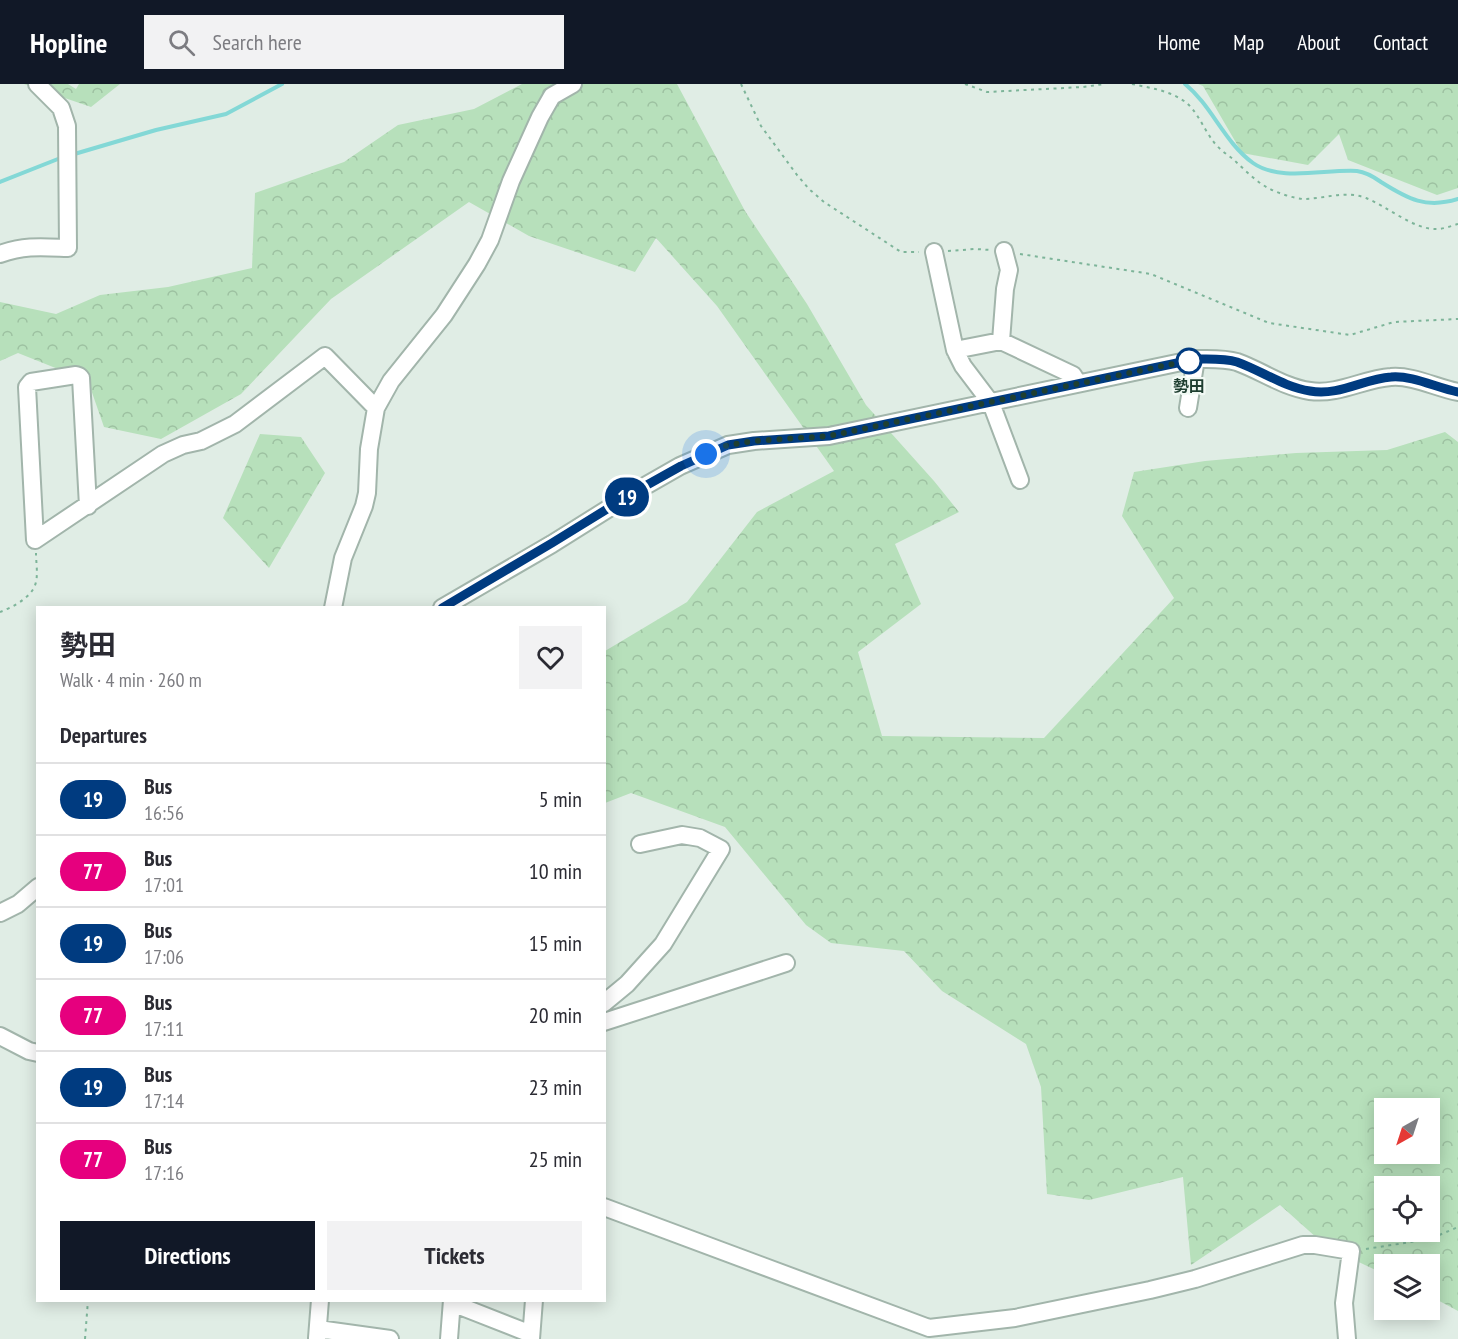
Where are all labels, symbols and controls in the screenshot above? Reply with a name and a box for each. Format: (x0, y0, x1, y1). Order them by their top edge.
search box (144, 15, 564, 69)
text: Hopline (30, 24, 108, 61)
icon: search (165, 26, 198, 59)
text: Search here (213, 28, 302, 56)
text: Home (1158, 29, 1200, 56)
text: Map (1233, 29, 1264, 56)
text: About (1297, 29, 1340, 56)
text: Contact (1373, 29, 1428, 56)
marker: 勢田 (1176, 348, 1202, 374)
place label: 勢田 (1173, 376, 1205, 396)
your location (691, 439, 721, 469)
line badge: 19 (600, 478, 654, 516)
text: 19 (617, 484, 637, 511)
text: 勢田 (60, 626, 116, 663)
button: heart (519, 626, 582, 689)
text: Walk · 4 min · 260 m (60, 667, 202, 693)
text: Departures (60, 721, 147, 749)
text: Bus (144, 772, 172, 800)
text: 5 min (539, 785, 582, 813)
text: 19 (83, 786, 103, 813)
text: 16:56 (144, 800, 184, 826)
text: Bus (144, 844, 172, 872)
text: 10 min (529, 857, 582, 885)
text: 77 (83, 858, 103, 885)
text: 17:01 (144, 872, 184, 898)
text: Bus (144, 916, 172, 944)
text: 15 min (529, 929, 582, 957)
text: 19 (83, 930, 103, 957)
text: 17:06 (144, 944, 184, 970)
text: Bus (144, 988, 172, 1016)
text: 20 min (529, 1001, 582, 1029)
text: 77 (83, 1002, 103, 1029)
text: 17:11 (144, 1016, 184, 1042)
text: Bus (144, 1060, 172, 1088)
text: 23 min (529, 1073, 582, 1101)
text: 19 (83, 1074, 103, 1101)
text: 17:14 (144, 1088, 184, 1114)
north arrow (1374, 1098, 1440, 1164)
map controls (1374, 1098, 1440, 1320)
text: Bus (144, 1132, 172, 1160)
text: 25 min (529, 1145, 582, 1173)
text: 77 (83, 1146, 103, 1173)
text: 17:16 (144, 1160, 184, 1186)
button: locate (1374, 1176, 1440, 1242)
button: Directions (60, 1221, 315, 1290)
button: Tickets (327, 1221, 582, 1290)
button: layers (1374, 1254, 1440, 1320)

